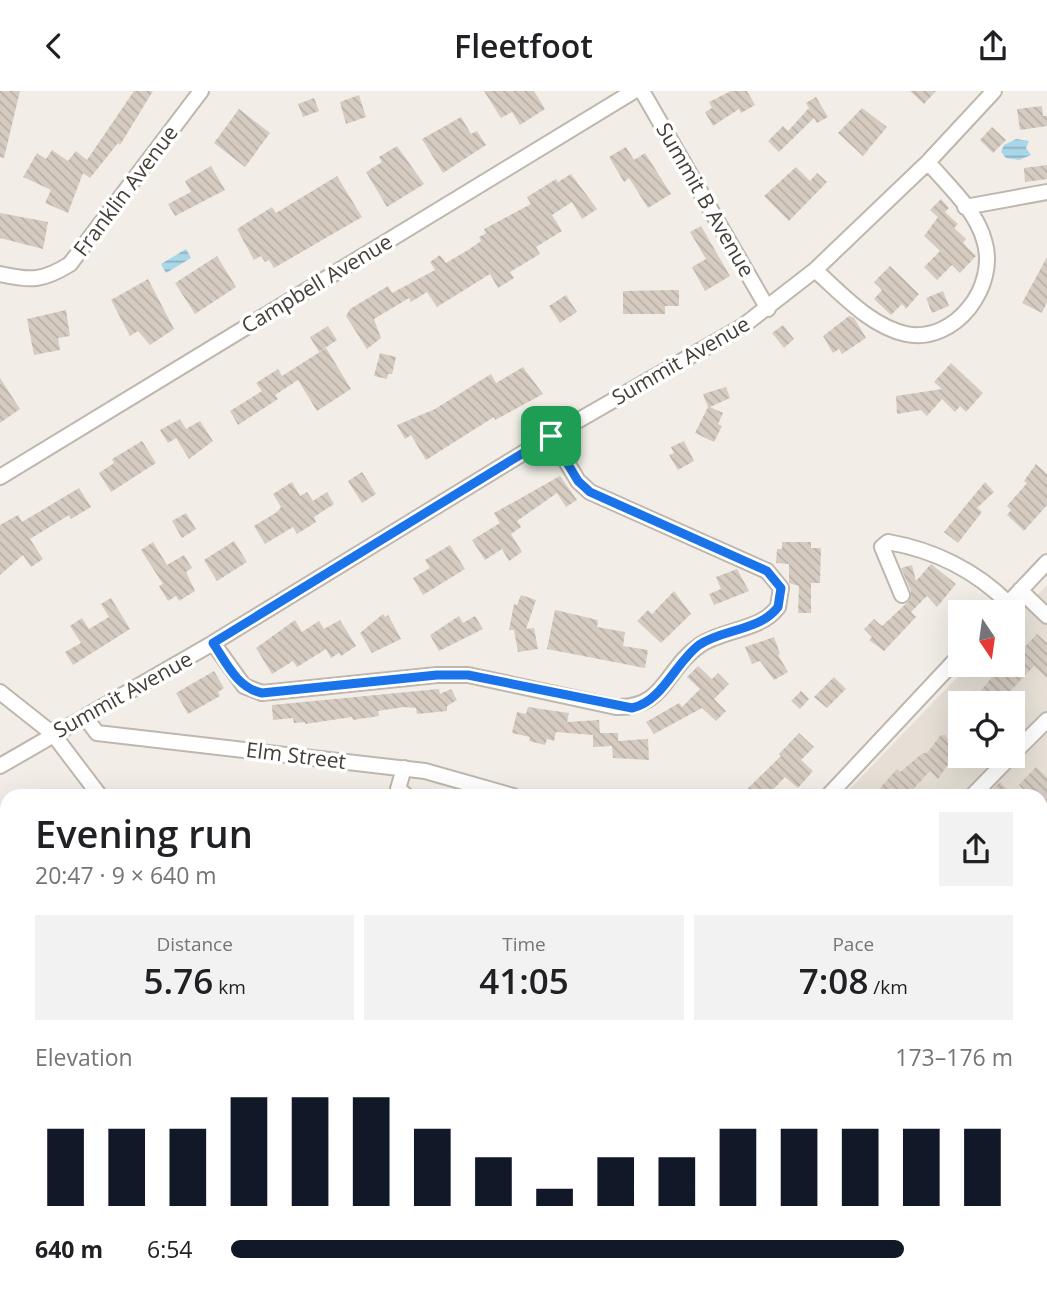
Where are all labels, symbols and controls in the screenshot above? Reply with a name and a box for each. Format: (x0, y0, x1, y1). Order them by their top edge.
text: Fleetfoot (454, 24, 593, 67)
icon: back (35, 27, 73, 65)
icon: share (974, 27, 1012, 65)
street label: Summit B Avenue (650, 117, 761, 282)
street label: Franklin Avenue (67, 119, 184, 262)
street label: Campbell Avenue (236, 227, 397, 339)
street label: Summit Avenue (607, 309, 754, 411)
pin (521, 406, 581, 466)
icon: arrive (532, 417, 570, 455)
north arrow (948, 600, 1026, 677)
map controls (948, 600, 1025, 768)
street label: Summit Avenue (48, 644, 197, 744)
button: locate (948, 691, 1025, 768)
street label: Elm Street (245, 735, 348, 775)
text: Evening run (35, 807, 253, 859)
button: share (939, 812, 1013, 886)
text: 20:47 · 9 × 640 m (35, 859, 217, 891)
text: Distance (156, 931, 233, 957)
text: Time (502, 931, 546, 957)
text: Pace (832, 931, 874, 957)
text: 5.76 (144, 957, 213, 1004)
text: 41:05 (479, 957, 569, 1004)
text: 7:08 (799, 957, 868, 1004)
text: km (213, 974, 246, 1000)
text: /km (868, 974, 908, 1000)
text: Elevation (35, 1041, 133, 1073)
text: 173–176 m (895, 1041, 1013, 1073)
text: 640 m (35, 1233, 103, 1265)
text: 6:54 (147, 1233, 193, 1265)

